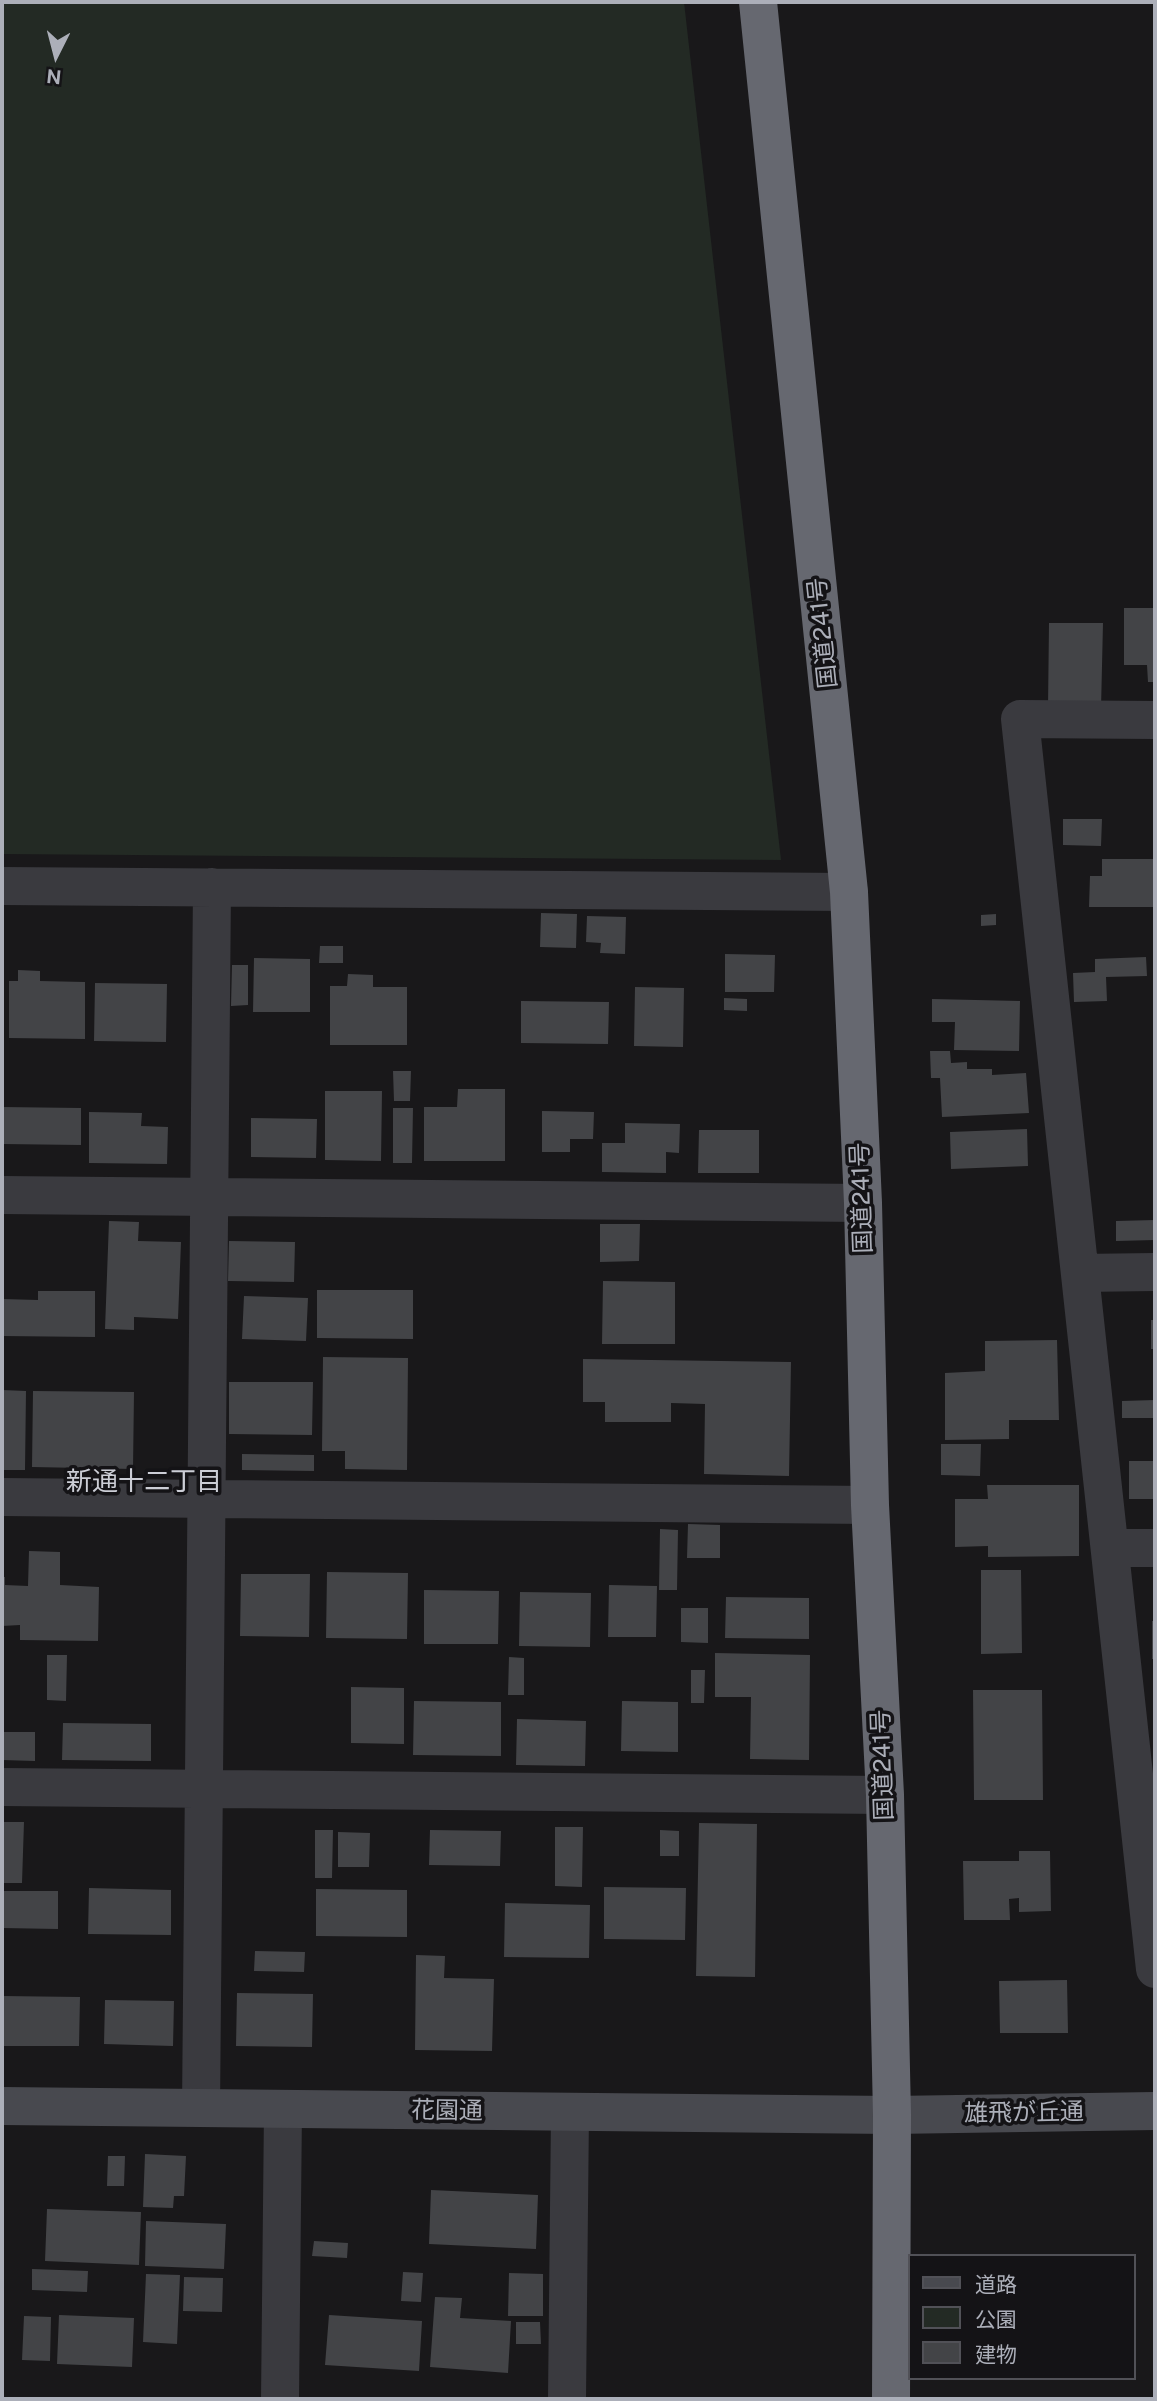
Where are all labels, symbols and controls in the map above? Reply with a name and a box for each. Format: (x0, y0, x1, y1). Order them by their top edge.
north arrow (21, 21, 91, 91)
text: N (45, 65, 62, 89)
street label: 国道241号 (803, 576, 843, 690)
street label: 国道241号 (846, 1142, 878, 1254)
district label: 新通十二丁目 (66, 1466, 222, 1498)
street label: 国道241号 (867, 1709, 899, 1821)
street label: 花園通 (411, 2096, 483, 2126)
street label: 雄飛が丘通 (964, 2098, 1084, 2128)
legend (908, 2254, 1136, 2380)
text: 道路 (975, 2272, 1017, 2297)
text: 公園 (975, 2307, 1017, 2332)
text: 建物 (975, 2342, 1017, 2367)

